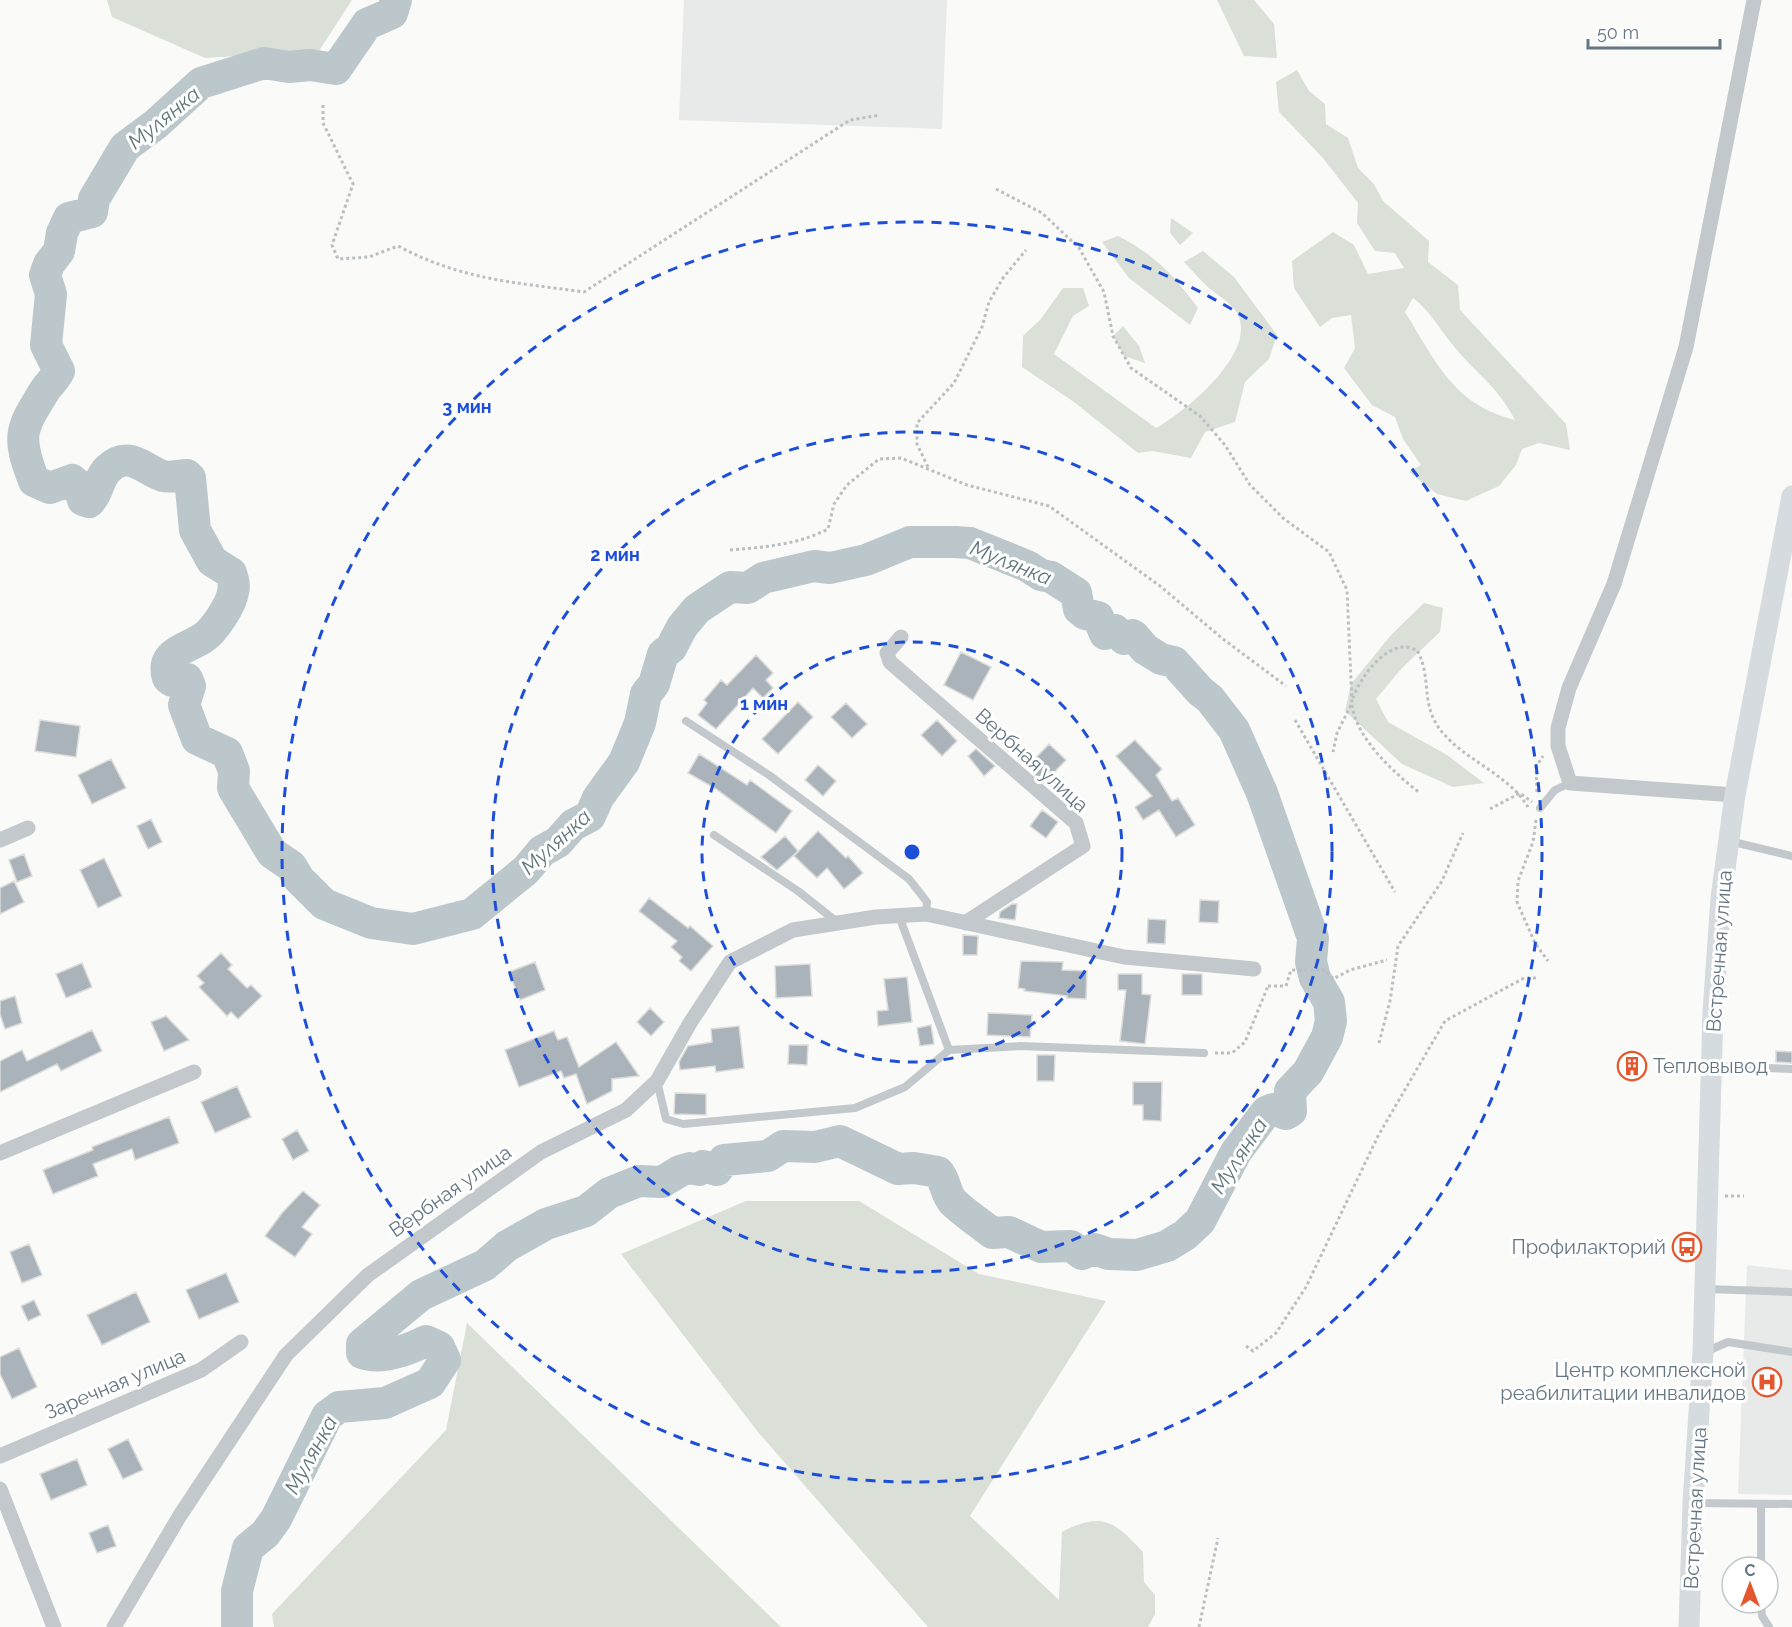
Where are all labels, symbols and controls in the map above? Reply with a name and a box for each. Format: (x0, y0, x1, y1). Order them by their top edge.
scale bar (1588, 12, 1720, 50)
text: 50 m (1597, 22, 1639, 43)
water label: Мулянка (123, 81, 205, 154)
text: 3 мин (442, 396, 492, 417)
water label: Мулянка (967, 535, 1055, 590)
text: 2 мин (590, 544, 640, 565)
text: 1 мин (740, 693, 788, 714)
street label: Вербная улица (971, 703, 1093, 817)
water label: Мулянка (516, 804, 596, 879)
centre of rings (902, 842, 922, 862)
street label: Встречная улица (1701, 869, 1737, 1033)
building icon: Тепловывод (1616, 1050, 1648, 1082)
place label: Тепловывод (1653, 1054, 1768, 1078)
water label: Мулянка (1205, 1113, 1272, 1198)
street label: Вербная улица (384, 1140, 516, 1242)
bus stop icon: Профилакторий (1671, 1231, 1703, 1263)
place label: Профилакторий (1511, 1235, 1666, 1259)
street label: Заречная улица (41, 1344, 189, 1424)
place label: Центр комплексной реабилитации инвалидов (1500, 1358, 1746, 1405)
hospital icon: Центр комплексной реабилитации инвалидов (1751, 1366, 1783, 1398)
water label: Мулянка (279, 1411, 342, 1498)
street label: Встречная улица (1679, 1426, 1711, 1590)
north arrow (1720, 1555, 1780, 1615)
text: С (1745, 1561, 1756, 1580)

